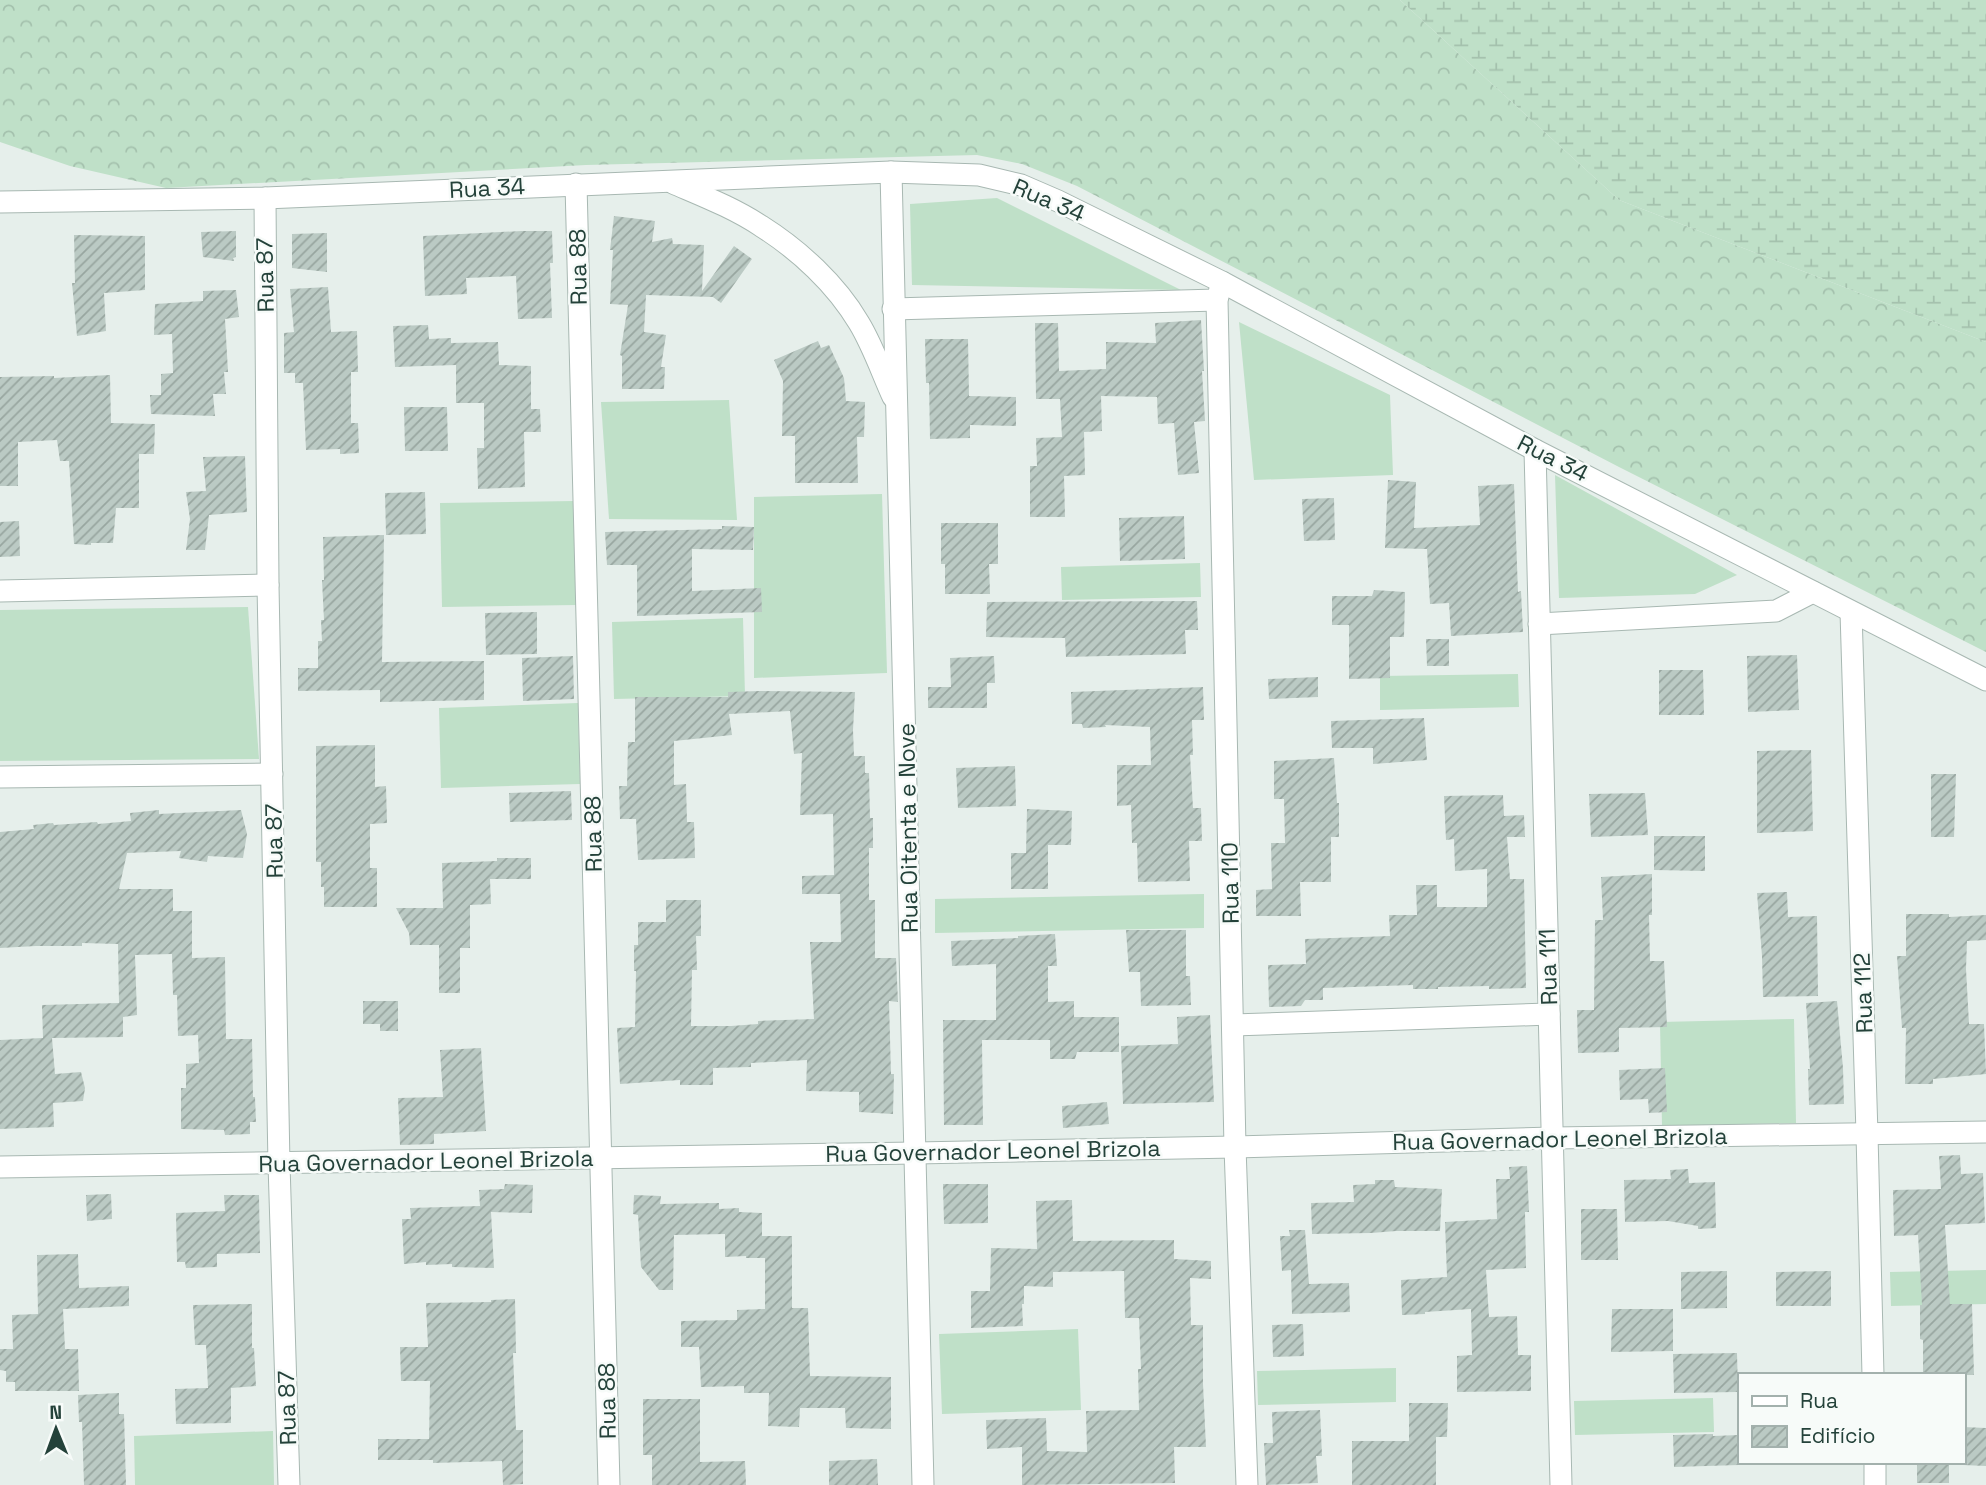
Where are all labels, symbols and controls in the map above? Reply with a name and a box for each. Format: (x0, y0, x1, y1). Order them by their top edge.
street label: Rua 34 (448, 171, 526, 205)
street label: Rua 34 (1008, 171, 1090, 229)
street label: Rua 88 (562, 229, 594, 305)
street label: Rua 87 (249, 237, 281, 313)
street label: Rua 34 (1512, 427, 1594, 489)
street label: Rua Oitenta e Nove (891, 723, 925, 933)
street label: Rua 88 (577, 796, 609, 872)
street label: Rua 87 (258, 803, 290, 879)
street label: Rua 110 (1214, 842, 1246, 924)
street label: Rua 111 (1532, 928, 1564, 1006)
street label: Rua 112 (1847, 952, 1879, 1034)
street label: Rua Governador Leonel Brizola (1392, 1121, 1728, 1157)
street label: Rua Governador Leonel Brizola (825, 1133, 1161, 1169)
street label: Rua Governador Leonel Brizola (258, 1143, 594, 1179)
street label: Rua 88 (591, 1363, 623, 1439)
street label: Rua 87 (271, 1370, 303, 1446)
legend (1738, 1373, 1965, 1464)
text: Rua (1800, 1387, 1838, 1414)
north arrow (21, 1394, 91, 1464)
text: N (49, 1400, 62, 1425)
text: Edifício (1800, 1422, 1876, 1449)

